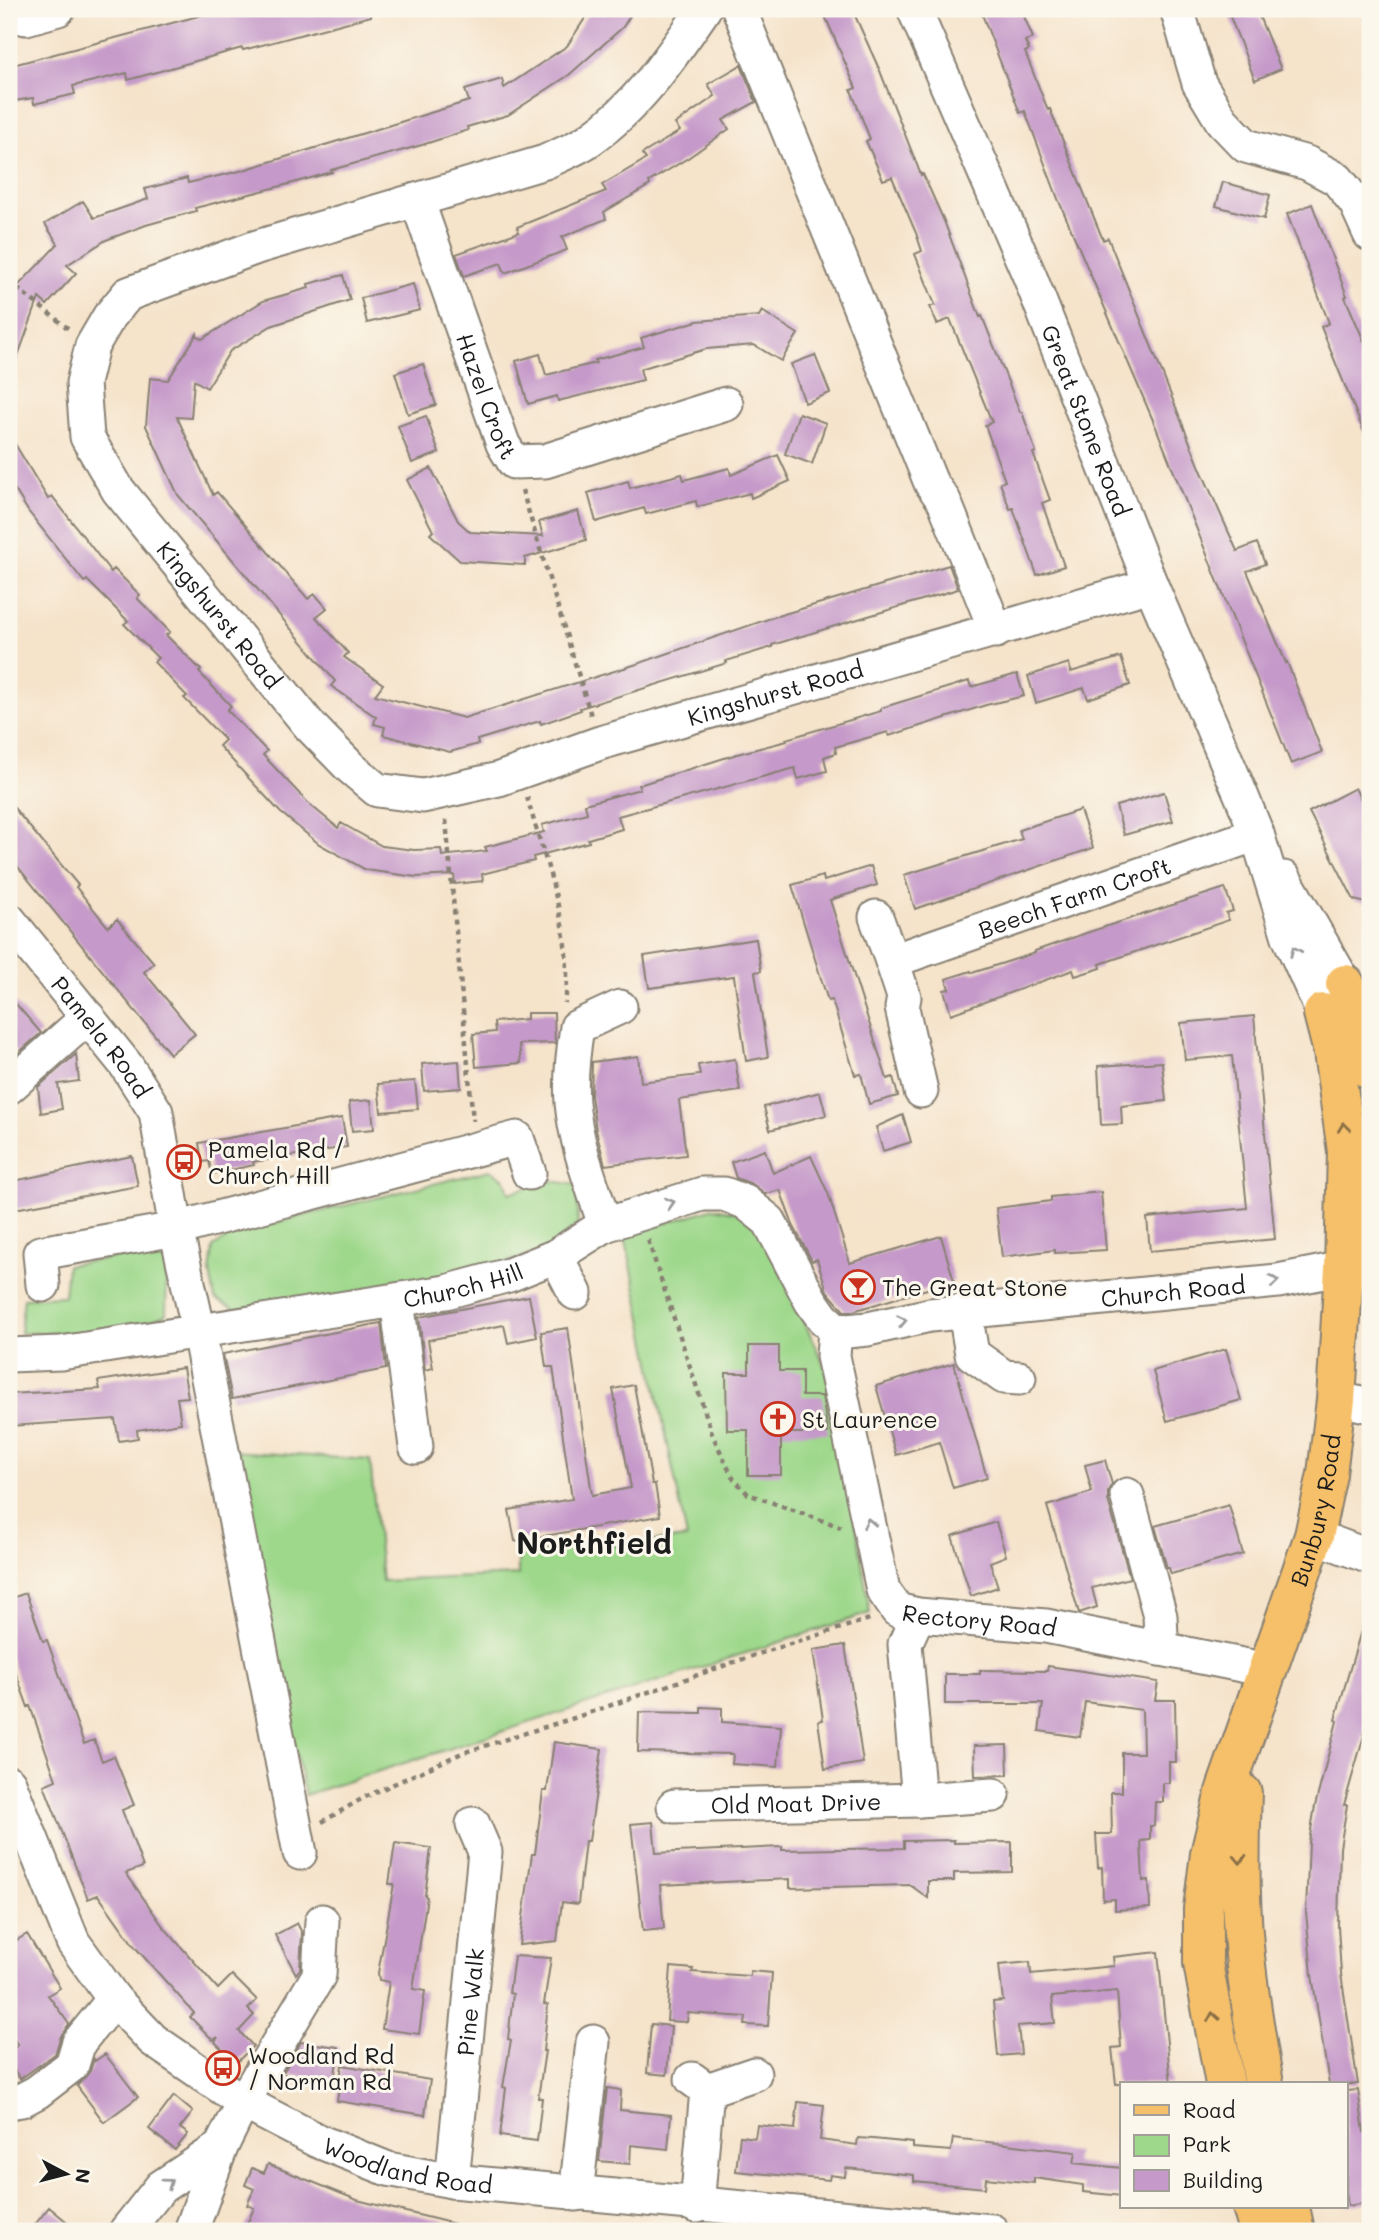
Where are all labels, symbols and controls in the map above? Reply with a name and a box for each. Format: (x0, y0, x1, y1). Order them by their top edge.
street label: Great Stone Road (1035, 320, 1137, 520)
street label: Hazel Croft (450, 329, 524, 465)
street label: Kingshurst Road (151, 535, 288, 695)
street label: Kingshurst Road (684, 653, 867, 732)
street label: Beech Farm Croft (974, 850, 1175, 945)
one-way arrow (1289, 945, 1303, 958)
street label: Pamela Road (45, 970, 158, 1103)
one-way arrow (1336, 1121, 1351, 1133)
place label: Pamela Rd / Church Hill (208, 1134, 345, 1190)
bus stop icon: Pamela Rd / Church Hill (165, 1143, 203, 1181)
one-way arrow (664, 1196, 676, 1211)
street label: Church Hill (401, 1256, 528, 1314)
bar icon: The Great Stone (839, 1268, 877, 1306)
street label: Church Road (1100, 1269, 1247, 1313)
place label: The Great Stone (882, 1272, 1068, 1302)
one-way arrow (1268, 1273, 1280, 1288)
one-way arrow (896, 1315, 908, 1330)
church icon: St Laurence (759, 1400, 797, 1438)
place label: St Laurence (802, 1404, 938, 1434)
street label: Bunbury Road (1283, 1432, 1347, 1590)
one-way arrow (863, 1517, 877, 1529)
district label: Northfield (516, 1522, 672, 1562)
street label: Rectory Road (899, 1597, 1059, 1643)
street label: Old Moat Drive (710, 1786, 882, 1820)
one-way arrow (1233, 1854, 1248, 1865)
street label: Pine Walk (450, 1947, 490, 2057)
one-way arrow (1206, 2011, 1221, 2023)
place label: Woodland Rd / Norman Rd (248, 2040, 394, 2096)
bus stop icon: Woodland Rd / Norman Rd (204, 2049, 242, 2087)
legend (1120, 2082, 1348, 2208)
text: Road (1183, 2096, 1235, 2123)
street label: Woodland Road (319, 2130, 494, 2200)
text: Park (1183, 2130, 1231, 2157)
north arrow (32, 2138, 102, 2208)
text: Building (1183, 2166, 1263, 2193)
text: N (70, 2167, 97, 2185)
one-way arrow (160, 2178, 172, 2191)

